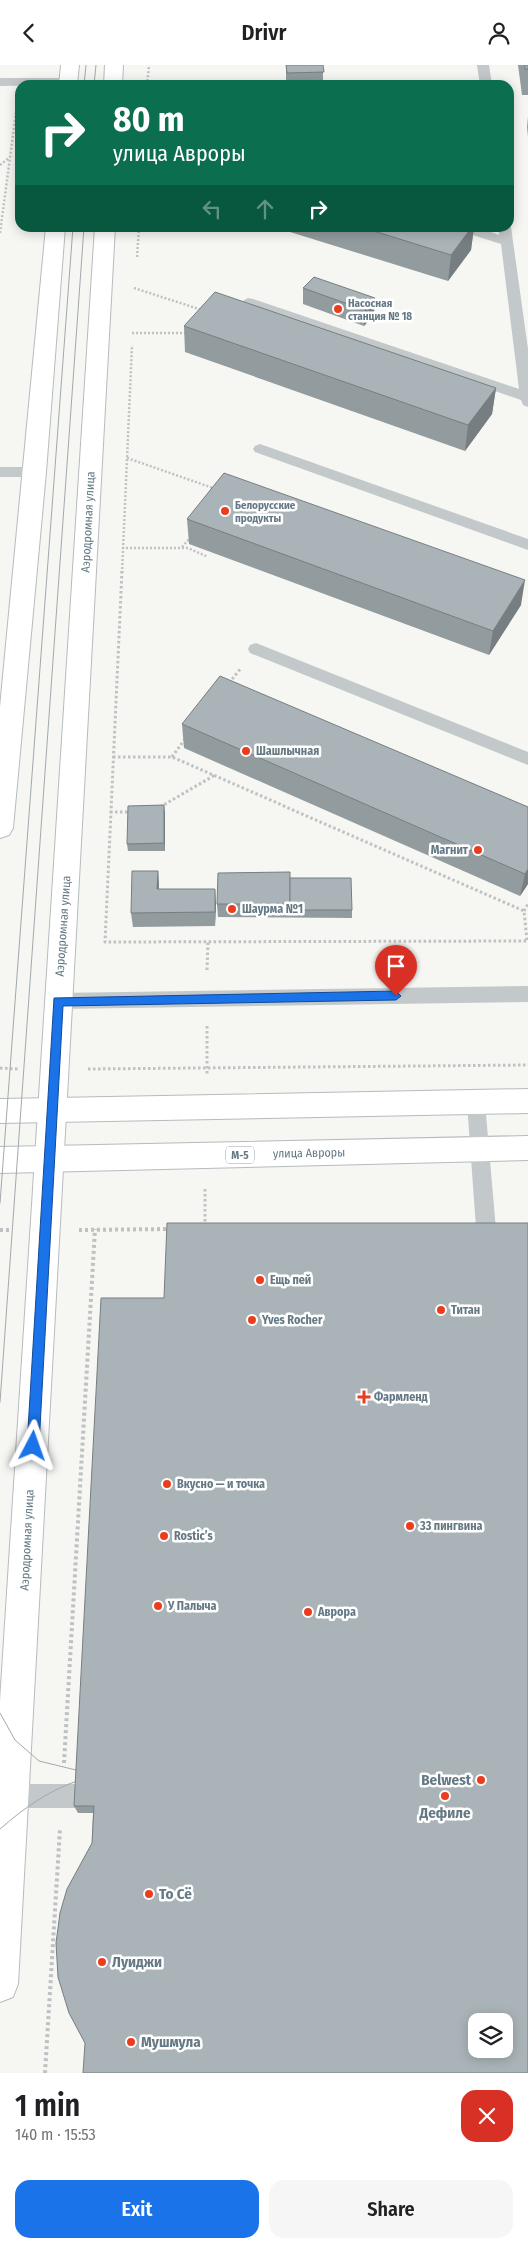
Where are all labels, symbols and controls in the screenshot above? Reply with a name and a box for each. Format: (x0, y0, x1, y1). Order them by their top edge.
icon: back (15, 19, 43, 47)
text: Drivr (242, 19, 286, 46)
icon: person (485, 19, 513, 47)
text: 80 m (113, 98, 185, 140)
icon: right (30, 100, 95, 165)
text: улица Авроры (113, 140, 246, 167)
icon: left (198, 195, 226, 223)
icon: ahead (251, 195, 279, 223)
icon: right (304, 195, 332, 223)
place label: Насосная станция № 18 (348, 297, 412, 323)
marker: Насосная станция № 18 (332, 303, 344, 315)
street label: Аэродромная улица (78, 471, 98, 573)
place label: Белорусские продукты (235, 499, 296, 525)
marker: Белорусские продукты (219, 505, 231, 517)
place label: Шашлычная (256, 744, 319, 758)
marker: Шашлычная (240, 745, 252, 757)
place label: Магнит (431, 843, 469, 857)
marker: Магнит (472, 844, 484, 856)
street label: Аэродромная улица (52, 875, 74, 977)
place label: Шаурма №1 (242, 902, 303, 916)
marker: Шаурма №1 (226, 903, 238, 915)
pin (375, 945, 417, 996)
icon: arrive (382, 952, 410, 980)
street label: улица Авроры (273, 1145, 345, 1161)
road number: М-5 (226, 1147, 254, 1163)
place label: Ещь пей (270, 1273, 311, 1287)
marker: Ещь пей (254, 1274, 266, 1286)
place label: Титан (451, 1303, 480, 1317)
marker: Титан (435, 1304, 447, 1316)
place label: Yves Rocher (261, 1313, 323, 1327)
marker: Yves Rocher (246, 1314, 258, 1326)
place label: Фармленд (374, 1390, 428, 1404)
marker: Фармленд (358, 1391, 370, 1403)
position arrow (6, 1419, 58, 1471)
place label: Вкусно — и точка (177, 1477, 265, 1491)
marker: Вкусно — и точка (161, 1478, 173, 1490)
street label: Аэродромная улица (17, 1489, 37, 1591)
place label: 33 пингвина (419, 1519, 483, 1533)
marker: 33 пингвина (404, 1520, 416, 1532)
place label: Rostic’s (174, 1529, 213, 1543)
marker: Rostic’s (158, 1530, 170, 1542)
place label: У Палыча (167, 1599, 217, 1613)
marker: У Палыча (152, 1600, 164, 1612)
place label: Аврора (317, 1605, 356, 1619)
marker: Аврора (302, 1606, 314, 1618)
place label: Belwest (421, 1771, 472, 1789)
marker: Belwest (475, 1774, 487, 1786)
marker: Дефиле (439, 1790, 451, 1802)
place label: Дефиле (418, 1804, 471, 1822)
place label: То Сё (159, 1885, 192, 1903)
marker: То Сё (143, 1888, 155, 1900)
place label: Луиджи (112, 1953, 162, 1971)
marker: Луиджи (96, 1956, 108, 1968)
map controls (468, 2013, 513, 2058)
button: layers (468, 2013, 513, 2058)
place label: Мушмула (141, 2033, 201, 2051)
marker: Мушмула (125, 2036, 137, 2048)
text: 1 min (15, 2088, 80, 2124)
button: close (461, 2090, 513, 2142)
text: 140 m · 15:53 (15, 2125, 96, 2144)
button: Exit (15, 2180, 259, 2238)
button: Share (269, 2180, 513, 2238)

